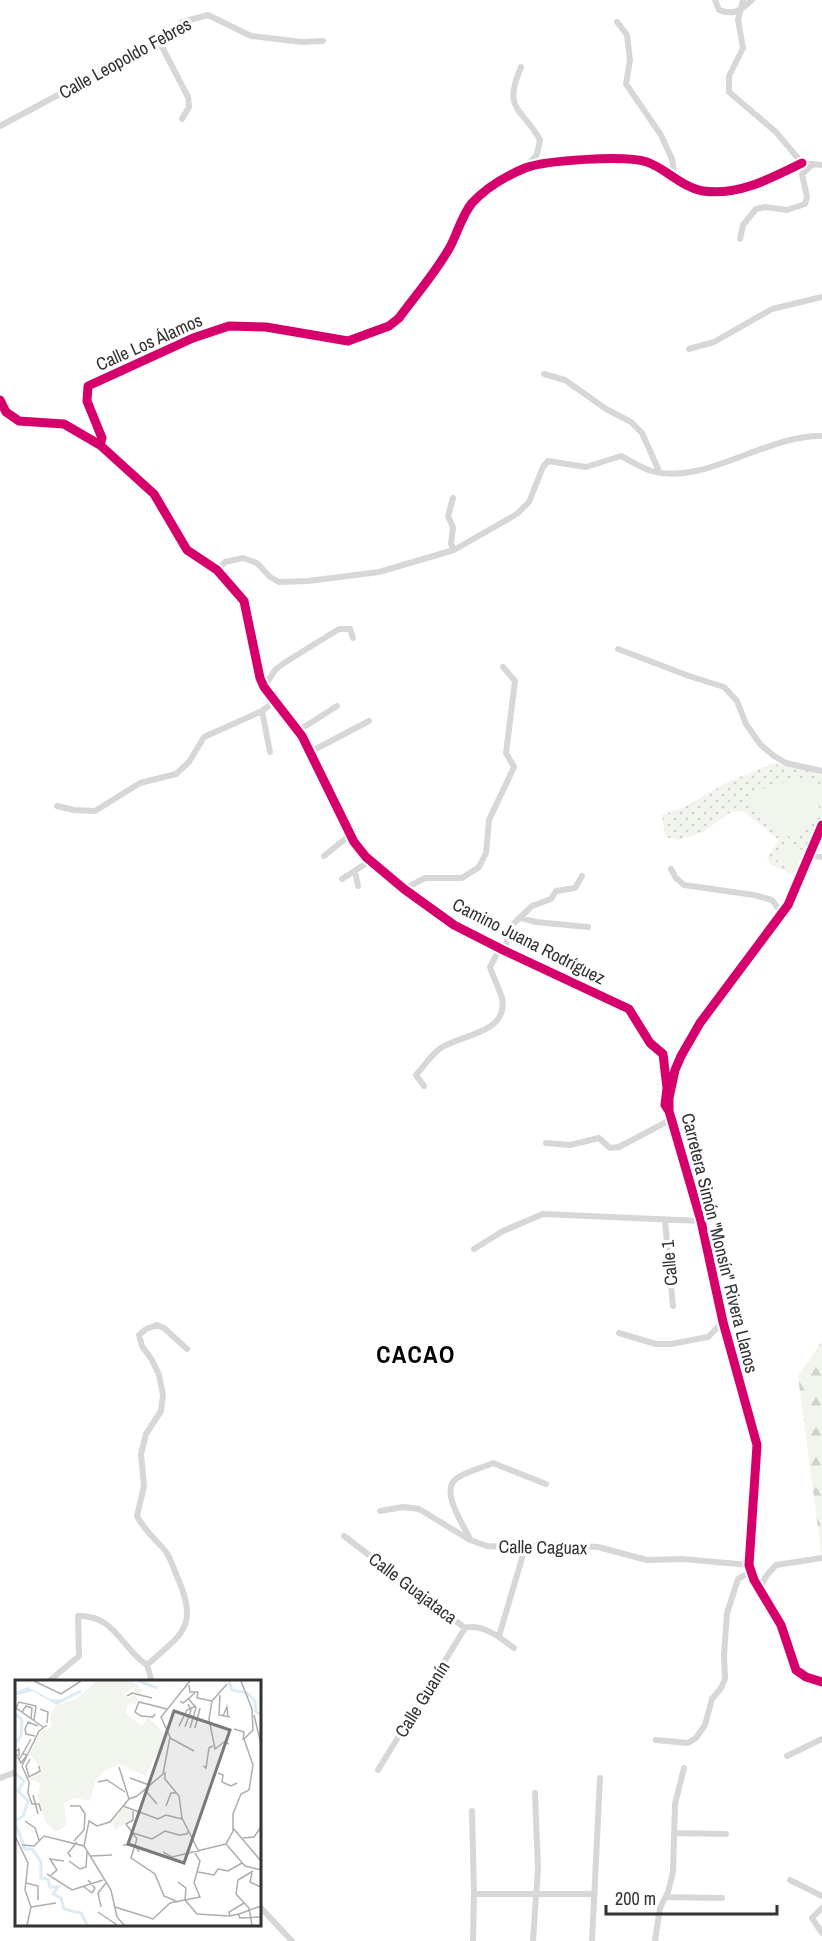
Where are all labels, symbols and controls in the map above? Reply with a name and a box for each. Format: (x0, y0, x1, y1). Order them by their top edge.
street label: Calle Leopoldo Febres (54, 11, 196, 105)
street label: Calle Los Álamos (92, 307, 206, 377)
street label: Camino Juana Rodríguez (448, 892, 610, 990)
street label: Carretera Simón "Monsín" Rivera Llanos (676, 1110, 764, 1376)
street label: Calle 1 (654, 1238, 683, 1287)
district label: CACAO (376, 1338, 456, 1370)
street label: Calle Caguax (498, 1534, 588, 1560)
street label: Calle Guajataca (364, 1546, 462, 1630)
street label: Calle Guanín (389, 1656, 455, 1742)
inset map (15, 1680, 261, 1926)
scale bar (606, 1878, 777, 1916)
text: 200 m (615, 1886, 656, 1911)

